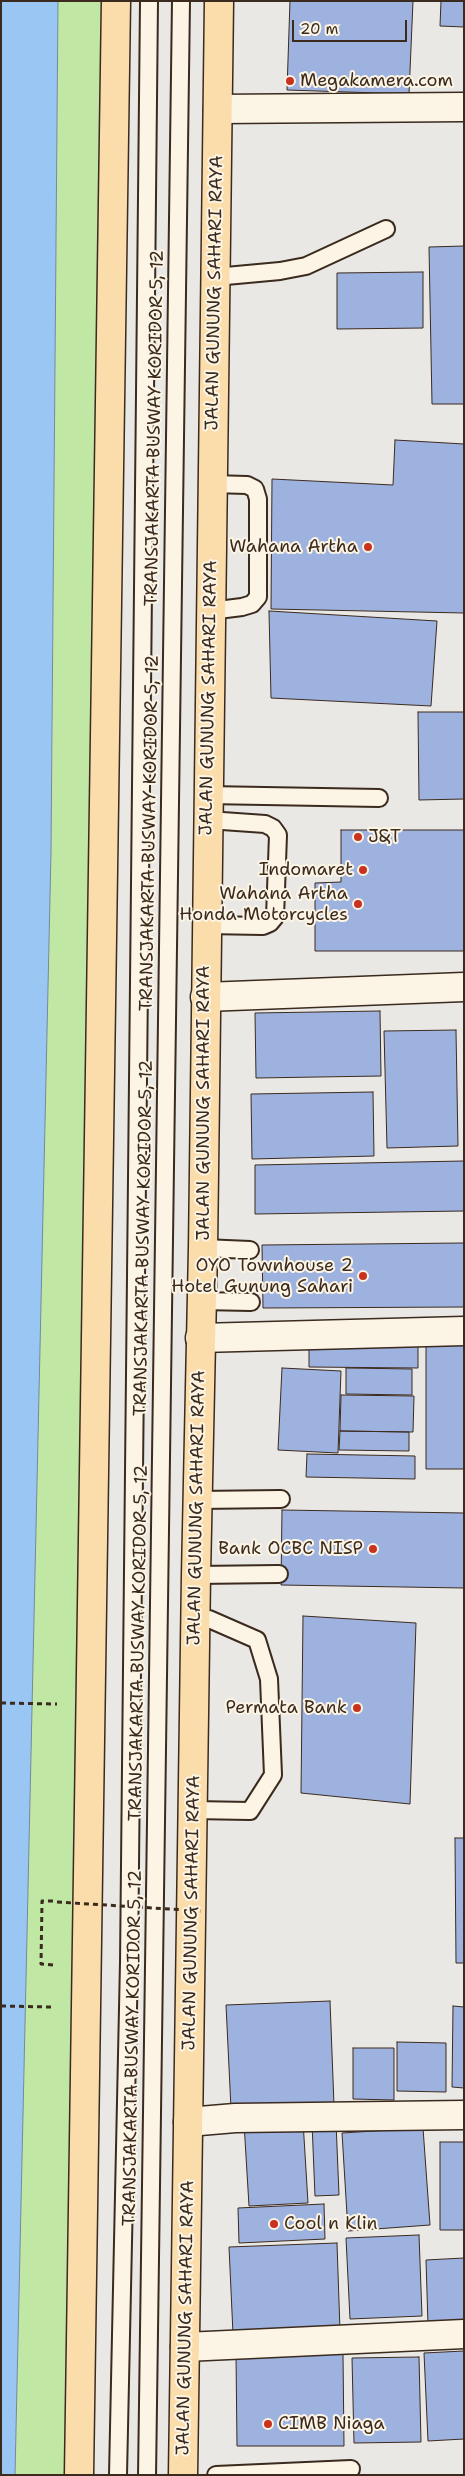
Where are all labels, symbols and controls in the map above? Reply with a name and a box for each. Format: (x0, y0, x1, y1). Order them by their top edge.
scale bar (295, 10, 410, 42)
text: 20 m (300, 19, 339, 39)
place label: Megakamera.com (300, 70, 453, 92)
marker: Megakamera.com (284, 75, 296, 87)
street label: JALAN GUNUNG SAHARI RAYA (202, 155, 228, 431)
street label: TRANSJAKARTA BUSWAY KORIDOR 5, 12 (141, 250, 169, 606)
place label: Wahana Artha (229, 536, 358, 558)
marker: Wahana Artha (362, 541, 374, 553)
street label: JALAN GUNUNG SAHARI RAYA (196, 560, 222, 836)
street label: TRANSJAKARTA BUSWAY KORIDOR 5, 12 (136, 655, 164, 1011)
place label: J&T (368, 826, 401, 848)
marker: J&T (352, 831, 364, 843)
place label: Indomaret (259, 859, 353, 881)
marker: Indomaret (357, 864, 369, 876)
place label: Wahana Artha Honda Motorcycles (179, 883, 348, 926)
marker: Wahana Artha Honda Motorcycles (352, 898, 364, 910)
street label: JALAN GUNUNG SAHARI RAYA (193, 965, 215, 1241)
street label: TRANSJAKARTA BUSWAY KORIDOR 5, 12 (130, 1060, 158, 1416)
place label: OYO Townhouse 2 Hotel Gunung Sahari (171, 1255, 353, 1298)
marker: OYO Townhouse 2 Hotel Gunung Sahari (357, 1270, 369, 1282)
street label: JALAN GUNUNG SAHARI RAYA (184, 1370, 210, 1646)
street label: TRANSJAKARTA BUSWAY KORIDOR 5, 12 (125, 1465, 153, 1821)
place label: Bank OCBC NISP (218, 1538, 363, 1560)
marker: Bank OCBC NISP (367, 1543, 379, 1555)
place label: Permata Bank (225, 1697, 347, 1719)
marker: Permata Bank (351, 1702, 363, 1714)
street label: JALAN GUNUNG SAHARI RAYA (179, 1775, 205, 2051)
street label: TRANSJAKARTA BUSWAY KORIDOR 5, 12 (119, 1870, 147, 2226)
street label: JALAN GUNUNG SAHARI RAYA (173, 2180, 199, 2456)
place label: Cool n Klin (284, 2213, 378, 2235)
marker: Cool n Klin (268, 2218, 280, 2230)
place label: CIMB Niaga (278, 2413, 385, 2435)
marker: CIMB Niaga (262, 2418, 274, 2430)

